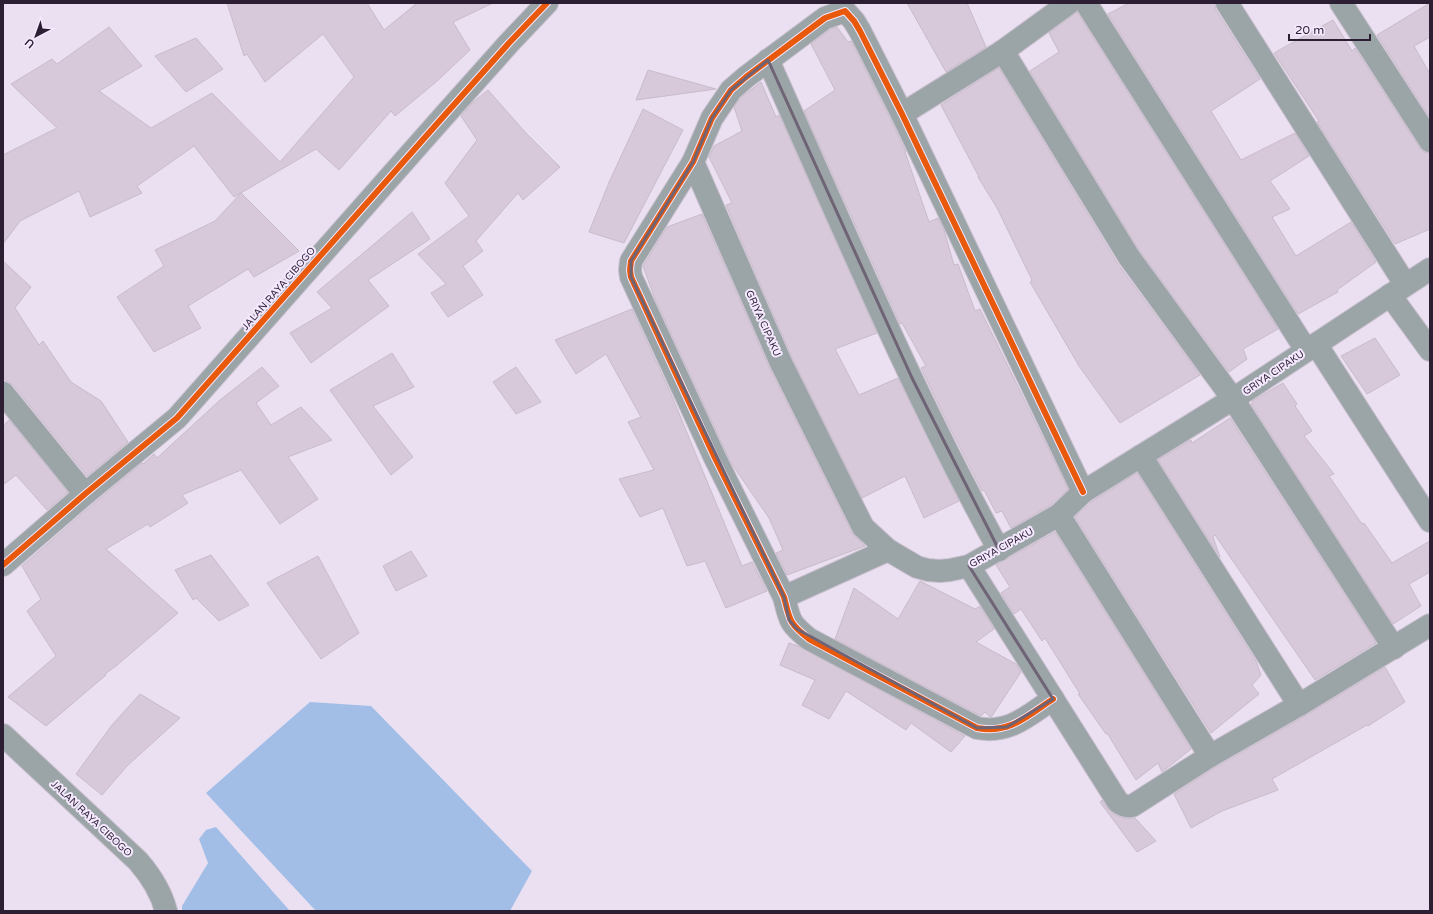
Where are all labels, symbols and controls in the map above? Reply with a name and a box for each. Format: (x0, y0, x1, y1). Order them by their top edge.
north arrow (16, 16, 56, 56)
scale bar (1289, 16, 1370, 42)
text: 20 m (1295, 23, 1324, 37)
text: U (22, 36, 37, 51)
street label: JALAN RAYA CIBOGO (239, 245, 318, 333)
street label: GRIYA CIPAKU (743, 288, 783, 358)
street label: GRIYA CIPAKU (1241, 348, 1306, 398)
street label: GRIYA CIPAKU (967, 525, 1036, 570)
street label: JALAN RAYA CIBOGO (48, 778, 134, 859)

